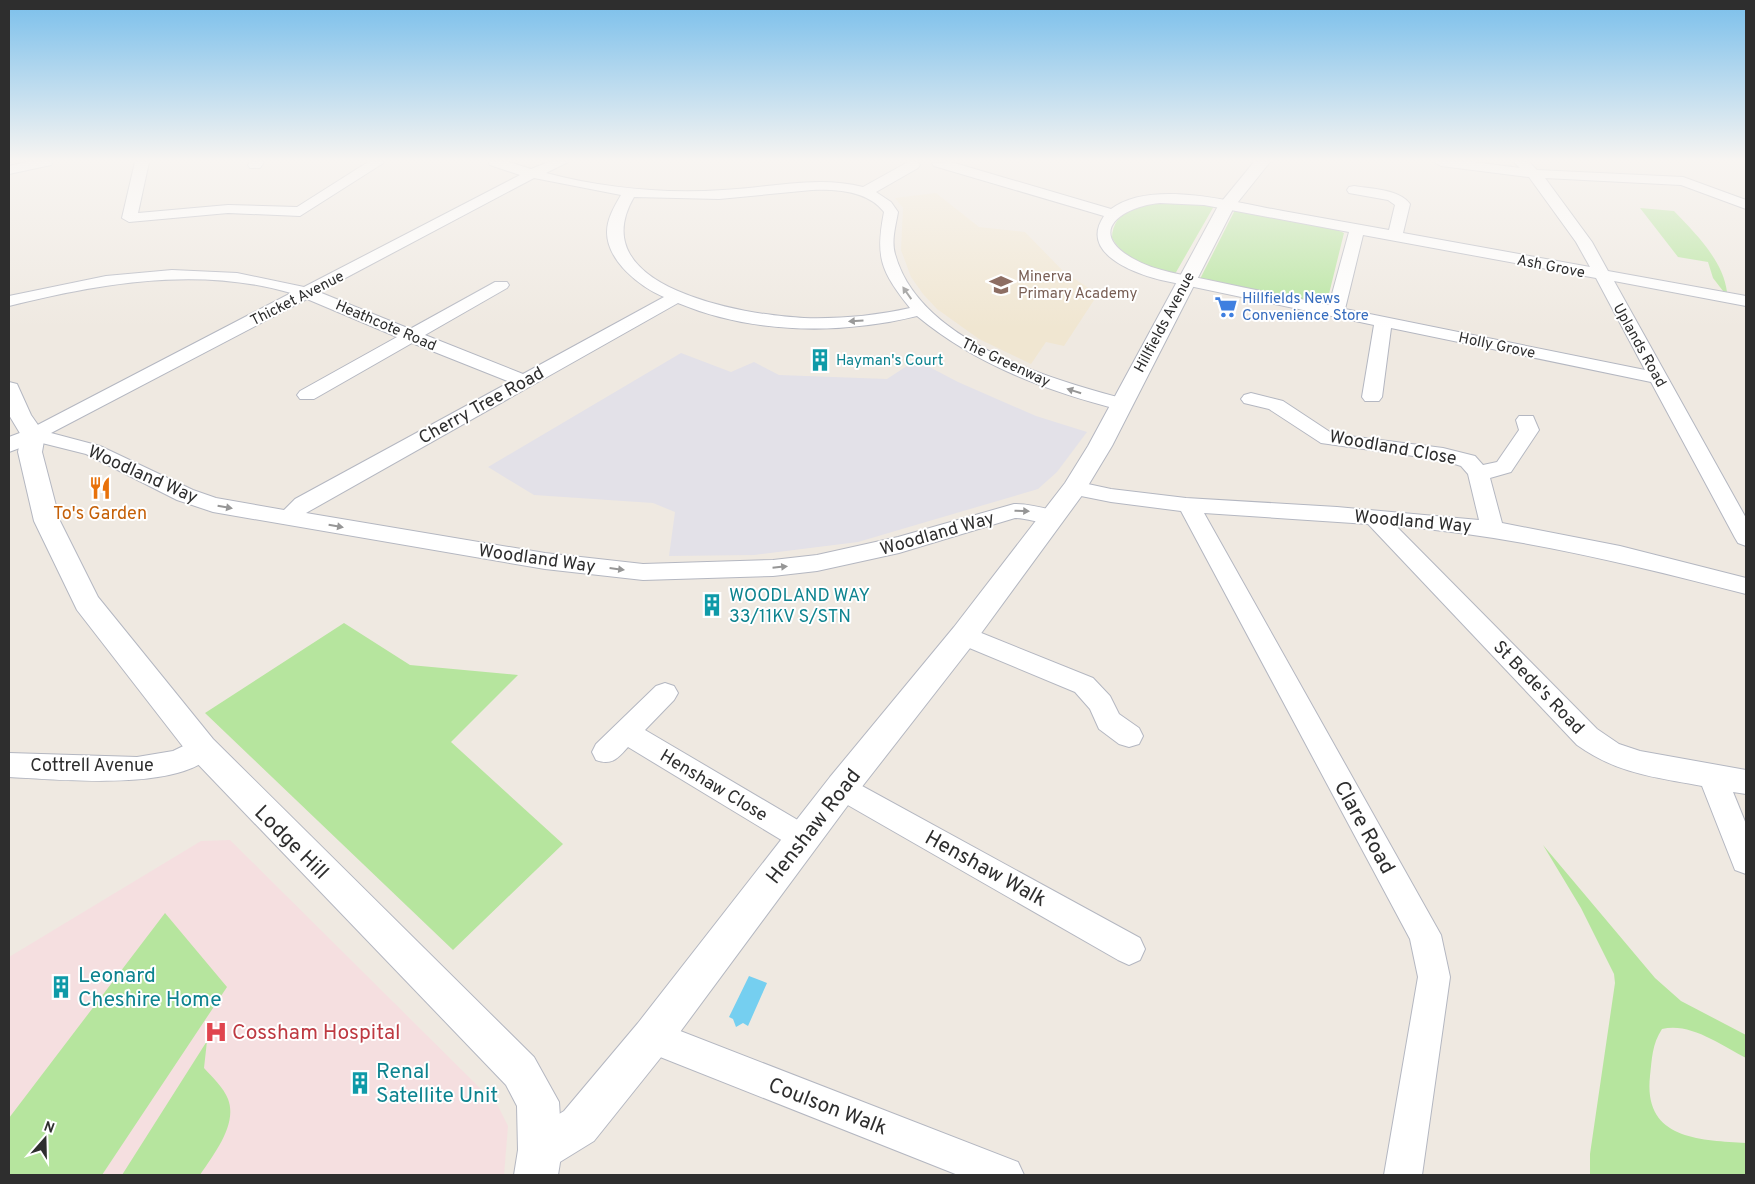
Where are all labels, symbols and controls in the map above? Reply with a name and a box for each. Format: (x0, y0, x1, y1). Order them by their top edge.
street label: Ash Grove (1515, 252, 1586, 283)
street label: Thicket Avenue (248, 268, 348, 331)
place label: Minerva Primary Academy (1018, 268, 1138, 304)
street label: Hillfields Avenue (1131, 269, 1200, 376)
school or university icon: Minerva Primary Academy (988, 272, 1014, 298)
one-way arrow (902, 286, 912, 299)
place label: Hillfields News Convenience Store (1242, 290, 1369, 326)
supermarket icon: Hillfields News Convenience Store (1213, 294, 1239, 320)
street label: Heathcote Road (332, 297, 439, 356)
street label: Uplands Road (1608, 300, 1670, 391)
one-way arrow (848, 318, 864, 326)
street label: Holly Grove (1457, 329, 1537, 364)
street label: The Greenway (958, 334, 1053, 392)
building icon: Hayman's Court (807, 347, 833, 373)
place label: Hayman's Court (836, 352, 944, 371)
street label: Cherry Tree Road (415, 362, 549, 450)
one-way arrow (1067, 387, 1082, 394)
street label: Woodland Close (1327, 426, 1458, 471)
street label: Woodland Way (84, 441, 201, 510)
restaurant icon: To's Garden (87, 475, 113, 501)
place label: To's Garden (53, 503, 147, 526)
one-way arrow (217, 503, 233, 511)
street label: Woodland Way (1353, 506, 1473, 539)
street label: Woodland Way (878, 507, 997, 562)
one-way arrow (1015, 507, 1031, 515)
one-way arrow (328, 522, 344, 530)
street label: Woodland Way (477, 540, 597, 579)
one-way arrow (772, 563, 788, 571)
one-way arrow (610, 565, 626, 573)
place label: WOODLAND WAY 33/11KV S/STN (729, 585, 870, 629)
building icon: WOODLAND WAY 33/11KV S/STN (699, 592, 725, 618)
street label: St Bede's Road (1487, 636, 1588, 740)
street label: Henshaw Close (655, 745, 771, 828)
street label: Cottrell Avenue (30, 755, 154, 778)
street label: Henshaw Road (761, 764, 868, 890)
street label: Clare Road (1327, 776, 1400, 879)
street label: Lodge Hill (248, 800, 334, 886)
street label: Henshaw Walk (920, 825, 1051, 914)
place label: Leonard Cheshire Home (78, 963, 221, 1014)
building icon: Leonard Cheshire Home (48, 974, 74, 1000)
hospital icon: Cossham Hospital (203, 1019, 229, 1045)
place label: Cossham Hospital (232, 1020, 400, 1047)
place label: Renal Satellite Unit (376, 1059, 498, 1110)
building icon: Renal Satellite Unit (347, 1070, 373, 1096)
street label: Coulson Walk (764, 1072, 891, 1142)
north arrow (20, 1114, 70, 1164)
text: N (41, 1118, 57, 1138)

